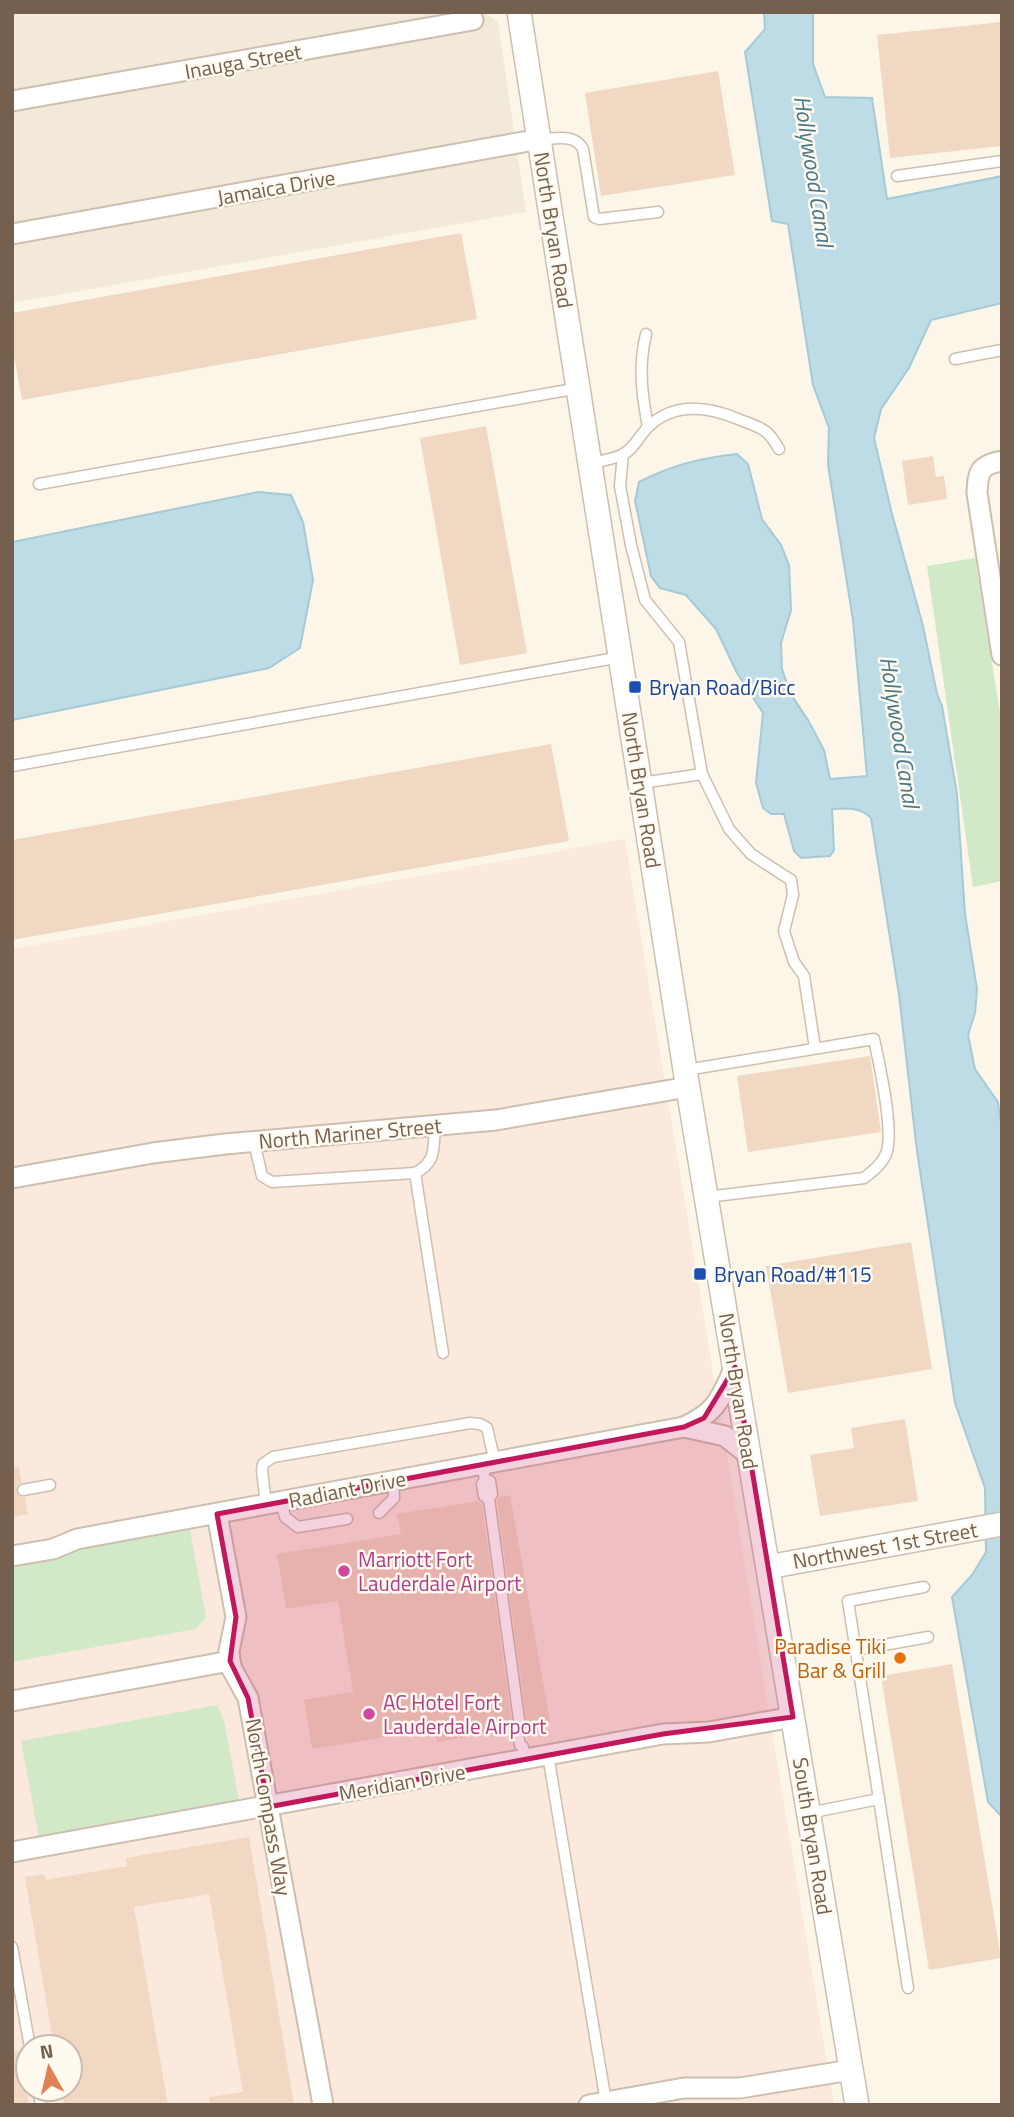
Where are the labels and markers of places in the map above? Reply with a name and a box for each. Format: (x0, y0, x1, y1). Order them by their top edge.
place label: Bryan Road/Bicc (649, 671, 795, 703)
marker: Bryan Road/Bicc (627, 679, 643, 695)
place label: Bryan Road/#115 (714, 1258, 872, 1290)
marker: Bryan Road/#115 (692, 1266, 708, 1282)
place label: Marriott Fort Lauderdale Airport (358, 1543, 522, 1599)
marker: Marriott Fort Lauderdale Airport (336, 1563, 352, 1579)
place label: Paradise Tiki Bar & Grill (774, 1630, 886, 1686)
marker: Paradise Tiki Bar & Grill (892, 1650, 908, 1666)
place label: AC Hotel Fort Lauderdale Airport (383, 1686, 547, 1742)
marker: AC Hotel Fort Lauderdale Airport (361, 1706, 377, 1722)

